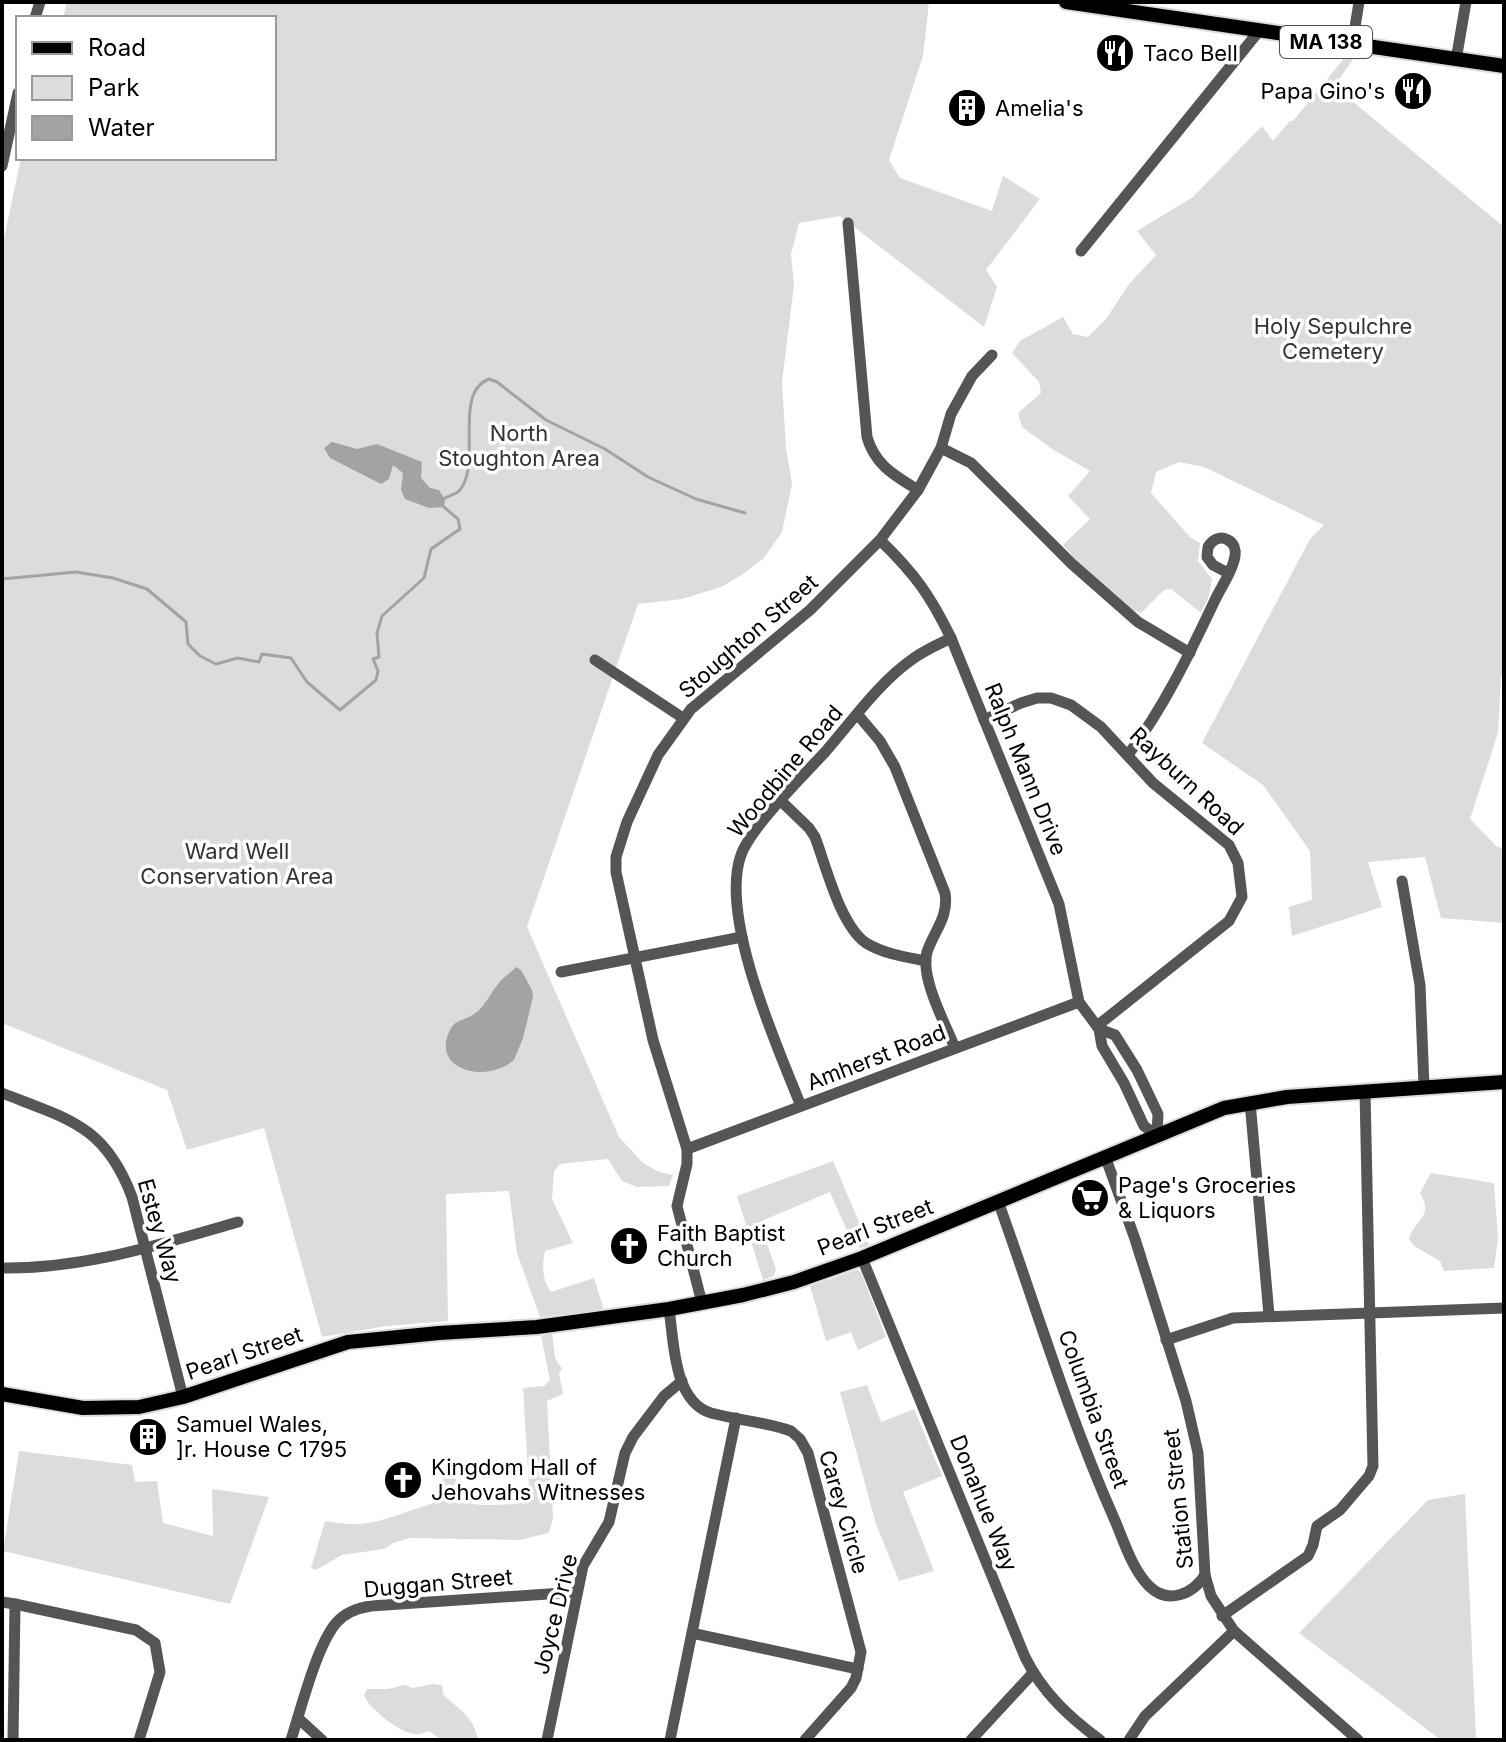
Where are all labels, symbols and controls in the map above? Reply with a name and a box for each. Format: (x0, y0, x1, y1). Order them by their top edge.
legend (16, 16, 276, 160)
road number: MA 138 (1280, 26, 1372, 58)
restaurant icon: Taco Bell (1094, 32, 1136, 74)
text: Road (88, 33, 146, 62)
place label: Taco Bell (1143, 40, 1238, 66)
restaurant icon: Papa Gino's (1392, 70, 1434, 112)
text: Park (88, 73, 139, 102)
place label: Papa Gino's (1261, 78, 1385, 104)
building icon: Amelia's (946, 87, 988, 129)
place label: Amelia's (995, 95, 1084, 121)
text: Water (88, 113, 155, 142)
park label: Holy Sepulchre Cemetery (1254, 313, 1412, 364)
park label: North Stoughton Area (438, 420, 600, 471)
street label: Stoughton Street (673, 569, 823, 703)
street label: Ralph Mann Drive (980, 679, 1072, 859)
street label: Woodbine Road (722, 700, 848, 842)
street label: Rayburn Road (1125, 722, 1249, 840)
park label: Ward Well Conservation Area (140, 838, 334, 889)
street label: Amherst Road (803, 1019, 949, 1095)
place label: Page's Groceries & Liquors (1118, 1172, 1296, 1223)
street label: Estey Way (133, 1176, 187, 1286)
supermarket icon: Page's Groceries & Liquors (1069, 1177, 1111, 1219)
street label: Pearl Street (814, 1193, 936, 1261)
place label: Faith Baptist Church (657, 1220, 785, 1271)
church icon: Faith Baptist Church (608, 1225, 650, 1267)
street label: Pearl Street (182, 1321, 306, 1385)
street label: Columbia Street (1053, 1326, 1135, 1492)
place label: Samuel Wales, ]r. House C 1795 (176, 1411, 347, 1462)
building icon: Samuel Wales, ]r. House C 1795 (127, 1416, 169, 1458)
street label: Station Street (1158, 1428, 1198, 1570)
street label: Donahue Way (945, 1431, 1023, 1575)
street label: Carey Circle (814, 1447, 874, 1577)
place label: Kingdom Hall of Jehovahs Witnesses (431, 1454, 645, 1505)
church icon: Kingdom Hall of Jehovahs Witnesses (382, 1459, 424, 1501)
street label: Joyce Drive (527, 1551, 583, 1677)
street label: Duggan Street (362, 1564, 514, 1602)

